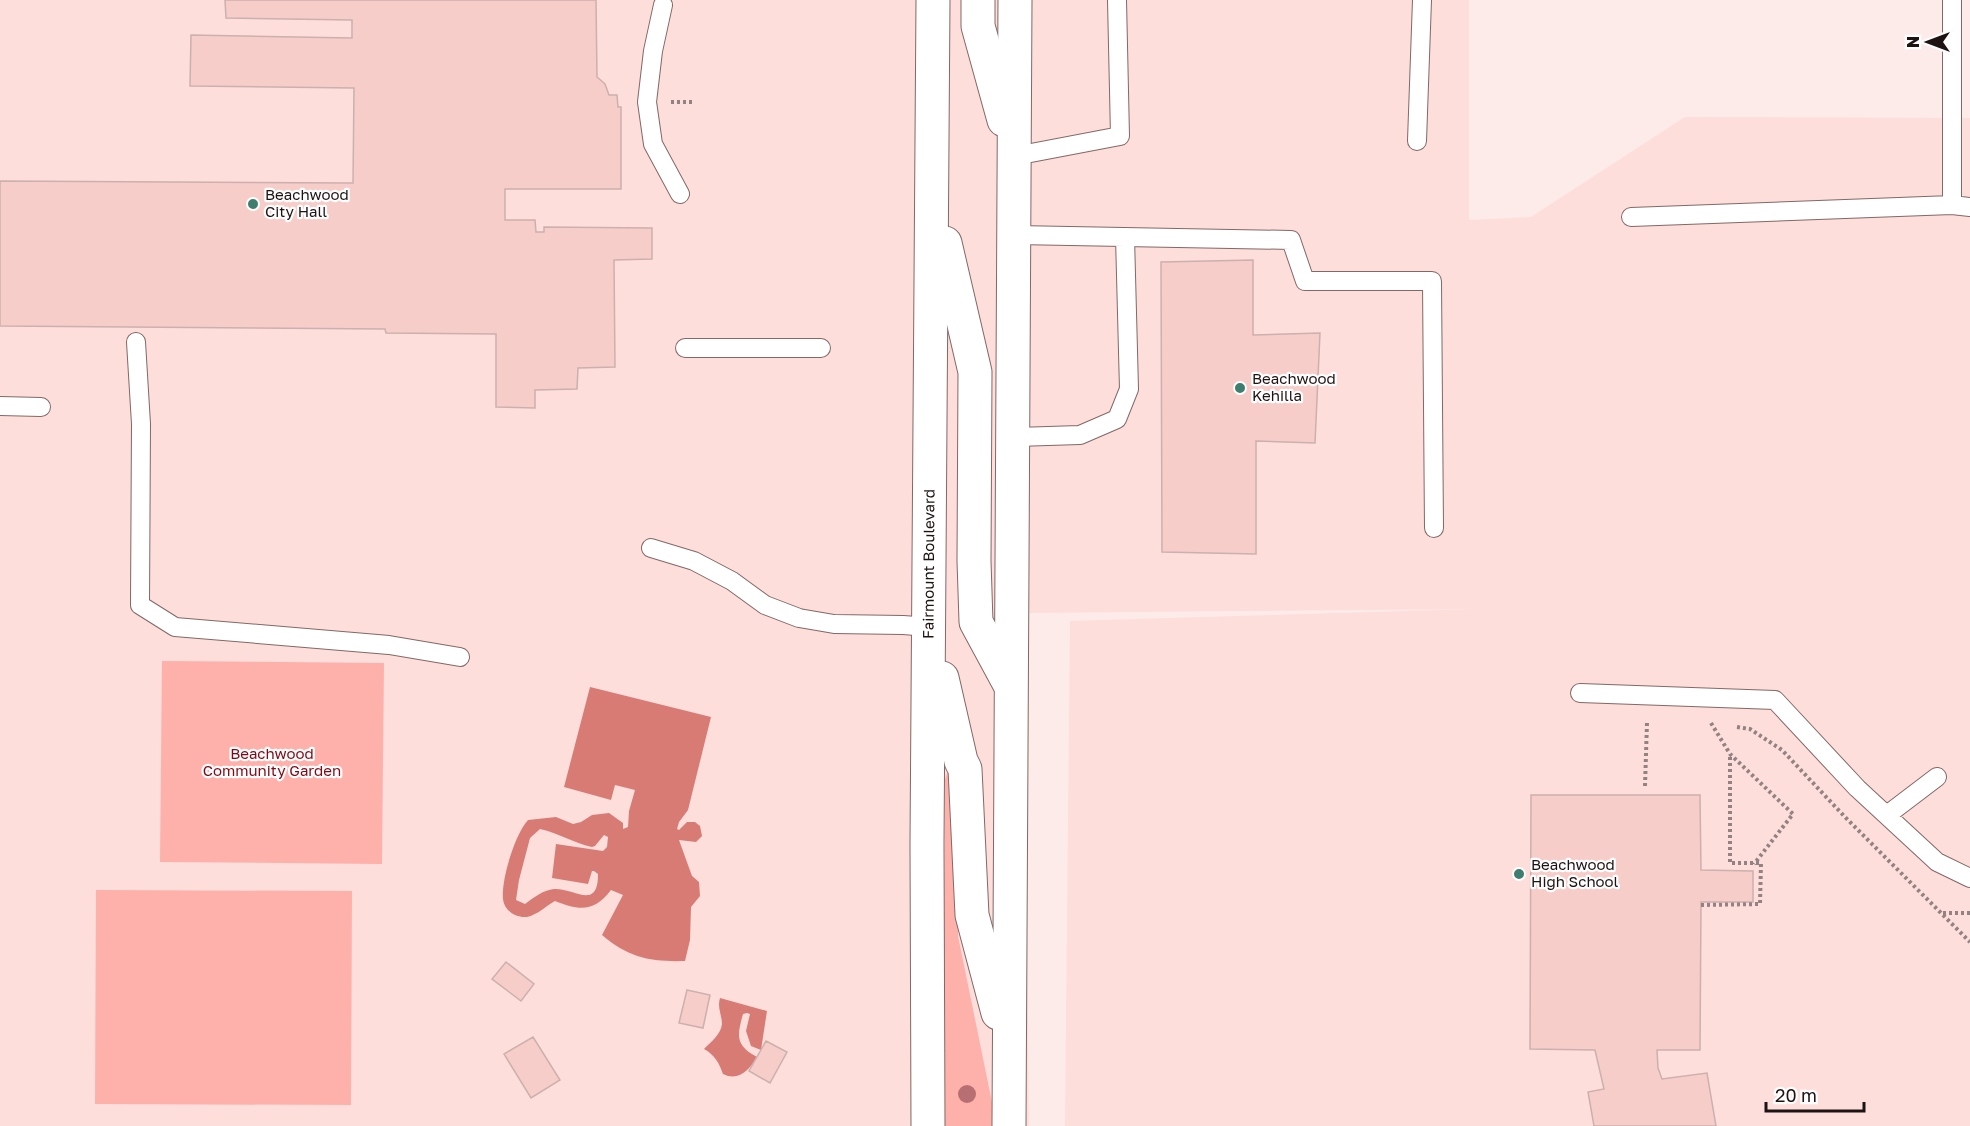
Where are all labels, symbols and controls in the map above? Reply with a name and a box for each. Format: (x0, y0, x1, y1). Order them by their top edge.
north arrow (1898, 12, 1958, 72)
text: N (1903, 36, 1923, 48)
place label: Beachwood City Hall (265, 185, 349, 220)
marker: Beachwood City Hall (246, 197, 260, 211)
place label: Beachwood Kehilla (1252, 369, 1336, 404)
marker: Beachwood Kehilla (1233, 381, 1247, 395)
street label: Fairmount Boulevard (918, 489, 938, 639)
park label: Beachwood Community Garden (203, 744, 341, 779)
place label: Beachwood High School (1531, 855, 1619, 890)
marker: Beachwood High School (1512, 867, 1526, 881)
scale bar (1766, 1075, 1864, 1113)
text: 20 m (1775, 1084, 1817, 1106)

